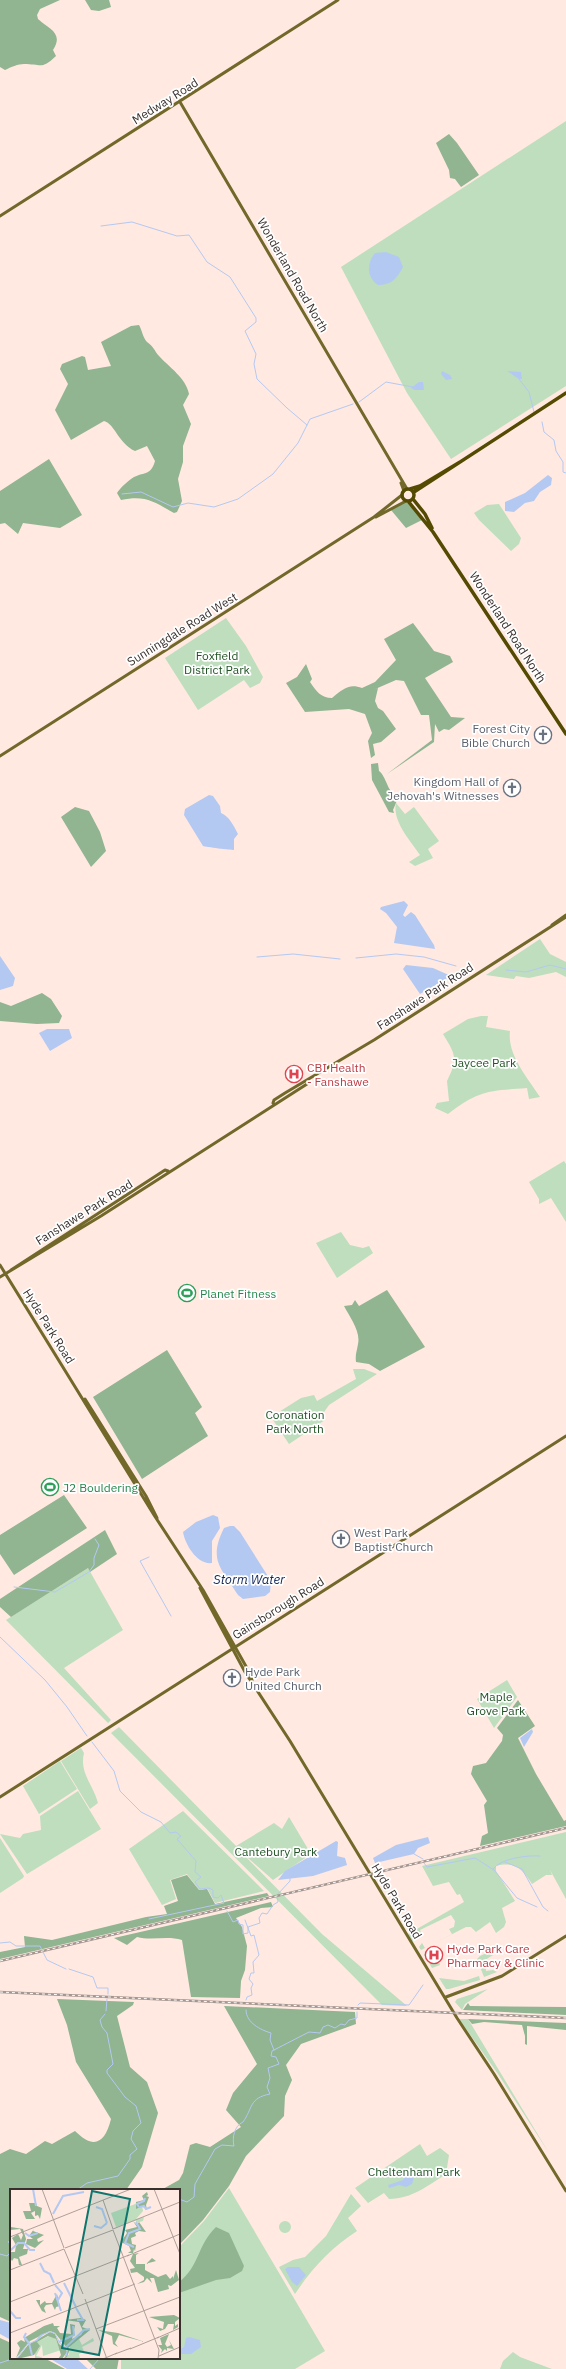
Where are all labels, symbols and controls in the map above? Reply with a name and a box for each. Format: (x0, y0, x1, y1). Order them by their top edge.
street label: Medway Road (129, 75, 201, 127)
street label: Wonderland Road North (254, 215, 332, 335)
street label: Wonderland Road North (466, 569, 550, 685)
street label: Sunningdale Road West (124, 589, 240, 669)
park label: Foxfield District Park (184, 648, 251, 677)
place label: Forest City Bible Church (461, 721, 530, 750)
church icon: Forest City Bible Church (533, 725, 553, 745)
place label: Kingdom Hall of Jehovah's Witnesses (387, 774, 499, 803)
church icon: Kingdom Hall of Jehovah's Witnesses (502, 778, 522, 798)
street label: Fanshawe Park Road (374, 959, 476, 1033)
park label: Jaycee Park (452, 1055, 517, 1070)
place label: CBI Health - Fanshawe (307, 1060, 369, 1089)
hospital icon: CBI Health - Fanshawe (284, 1064, 304, 1084)
street label: Fanshawe Park Road (33, 1176, 135, 1248)
sports icon: Planet Fitness (177, 1283, 197, 1303)
street label: Hyde Park Road (20, 1286, 78, 1366)
place label: Planet Fitness (200, 1286, 276, 1301)
park label: Coronation Park North (265, 1407, 325, 1436)
sports icon: J2 Bouldering (40, 1477, 60, 1497)
place label: J2 Bouldering (63, 1480, 139, 1495)
place label: West Park Baptist Church (354, 1525, 433, 1554)
church icon: West Park Baptist Church (331, 1529, 351, 1549)
water label: Storm Water (213, 1571, 286, 1588)
street label: Gainsborough Road (229, 1574, 327, 1642)
place label: Hyde Park United Church (245, 1664, 322, 1693)
church icon: Hyde Park United Church (222, 1668, 242, 1688)
park label: Maple Grove Park (467, 1689, 526, 1718)
park label: Cantebury Park (235, 1844, 318, 1859)
street label: Hyde Park Road (369, 1860, 425, 1942)
place label: Hyde Park Care Pharmacy & Clinic (447, 1941, 544, 1970)
hospital icon: Hyde Park Care Pharmacy & Clinic (424, 1945, 444, 1965)
park label: Cheltenham Park (368, 2164, 461, 2179)
inset map (10, 2189, 180, 2359)

